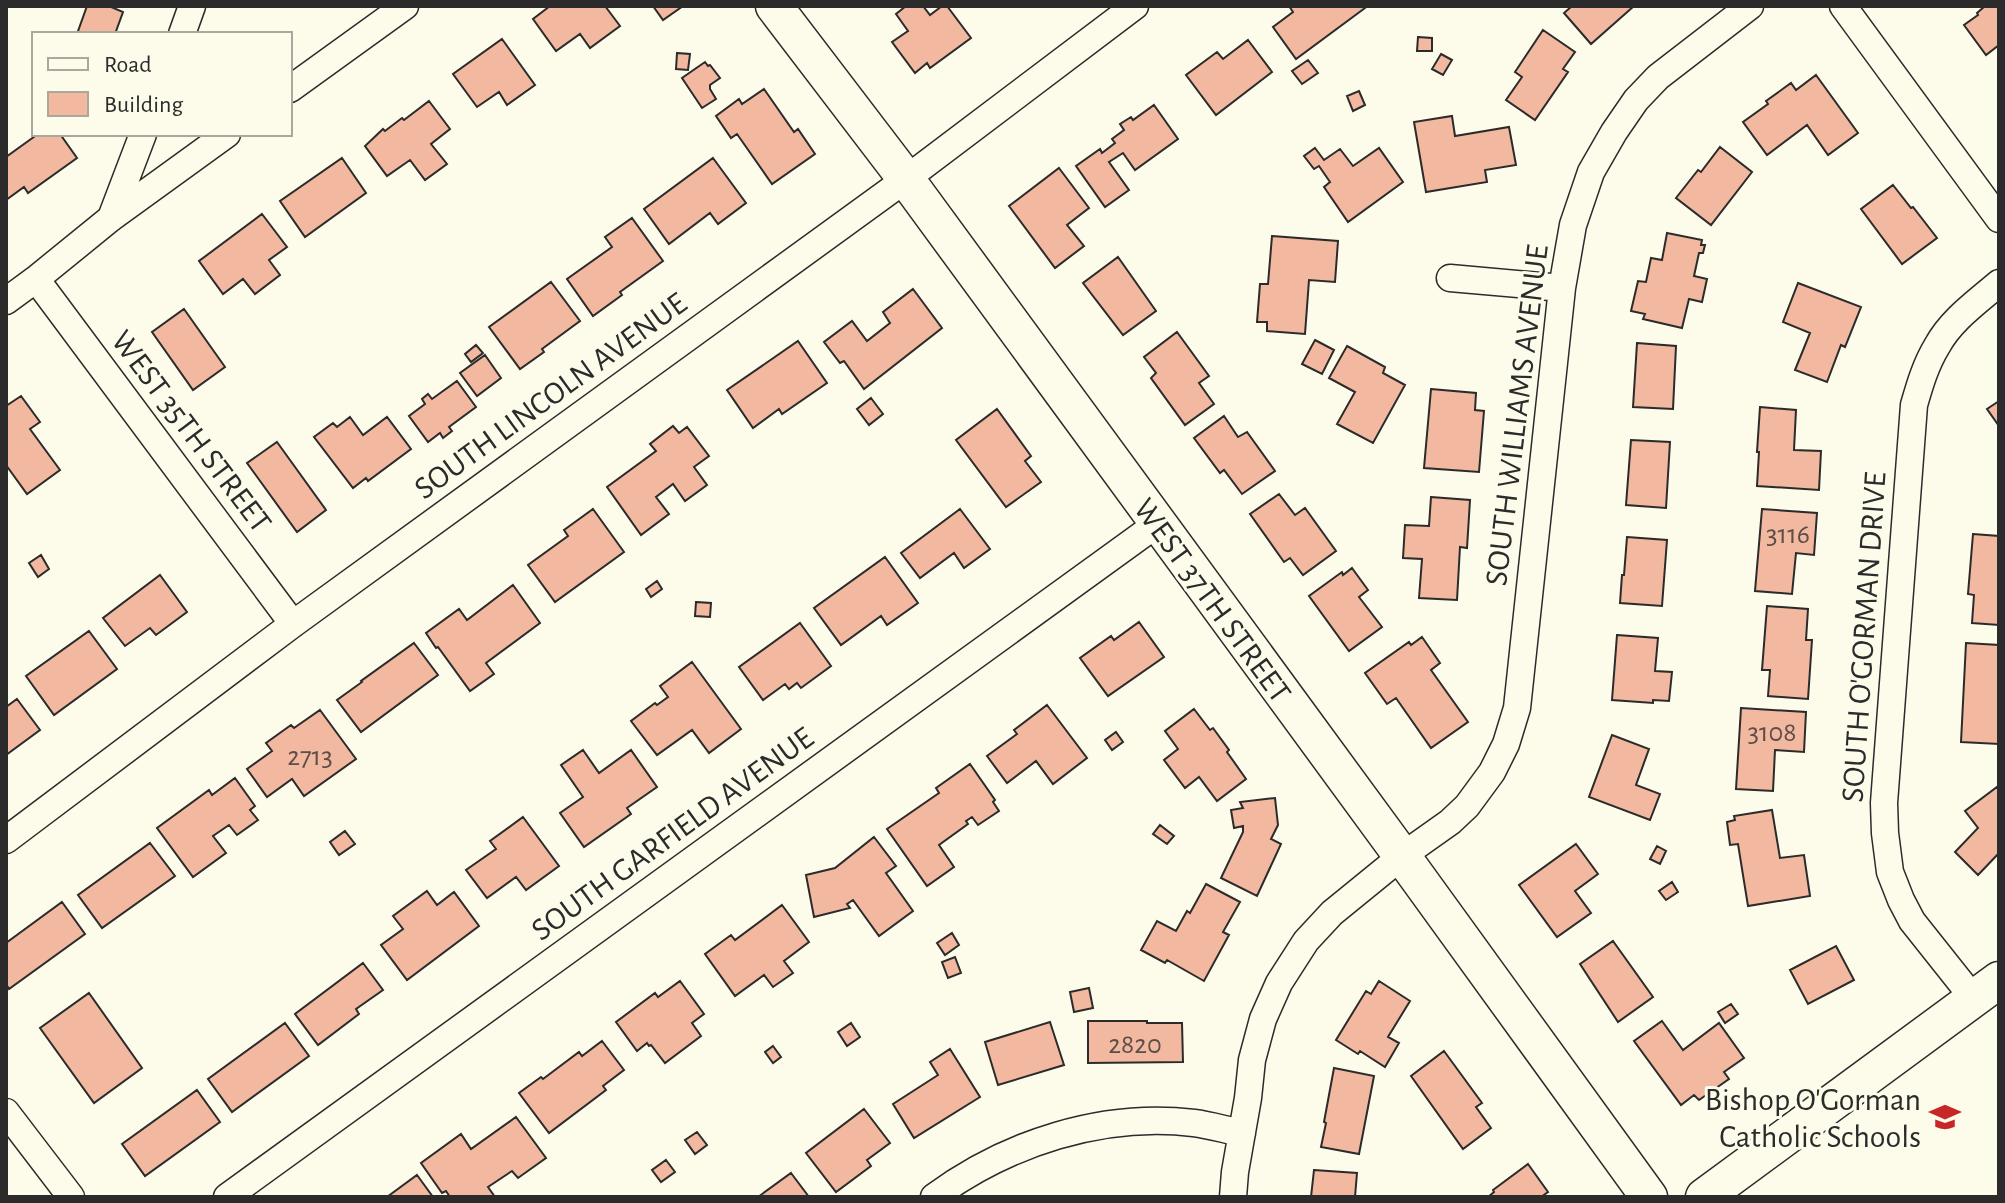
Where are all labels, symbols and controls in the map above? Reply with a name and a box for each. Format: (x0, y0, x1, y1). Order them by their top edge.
legend (32, 32, 292, 136)
text: Road (104, 53, 152, 77)
text: Building (104, 93, 183, 117)
street label: SOUTH WILLIAMS AVENUE (1480, 243, 1554, 587)
street label: SOUTH LINCOLN AVENUE (409, 287, 692, 505)
street label: WEST 35TH STREET (105, 325, 277, 539)
street label: SOUTH O'GORMAN DRIVE (1836, 471, 1892, 803)
street label: WEST 37TH STREET (1128, 493, 1297, 709)
house number: 3116 (1766, 521, 1810, 549)
house number: 3108 (1747, 719, 1797, 747)
street label: SOUTH GARFIELD AVENUE (526, 721, 819, 947)
house number: 2713 (287, 743, 333, 771)
house number: 2820 (1108, 1031, 1162, 1059)
place label: Bishop O'Gorman Catholic Schools (1705, 1084, 1921, 1153)
school or university icon: Bishop O'Gorman Catholic Schools (1928, 1100, 1962, 1134)

